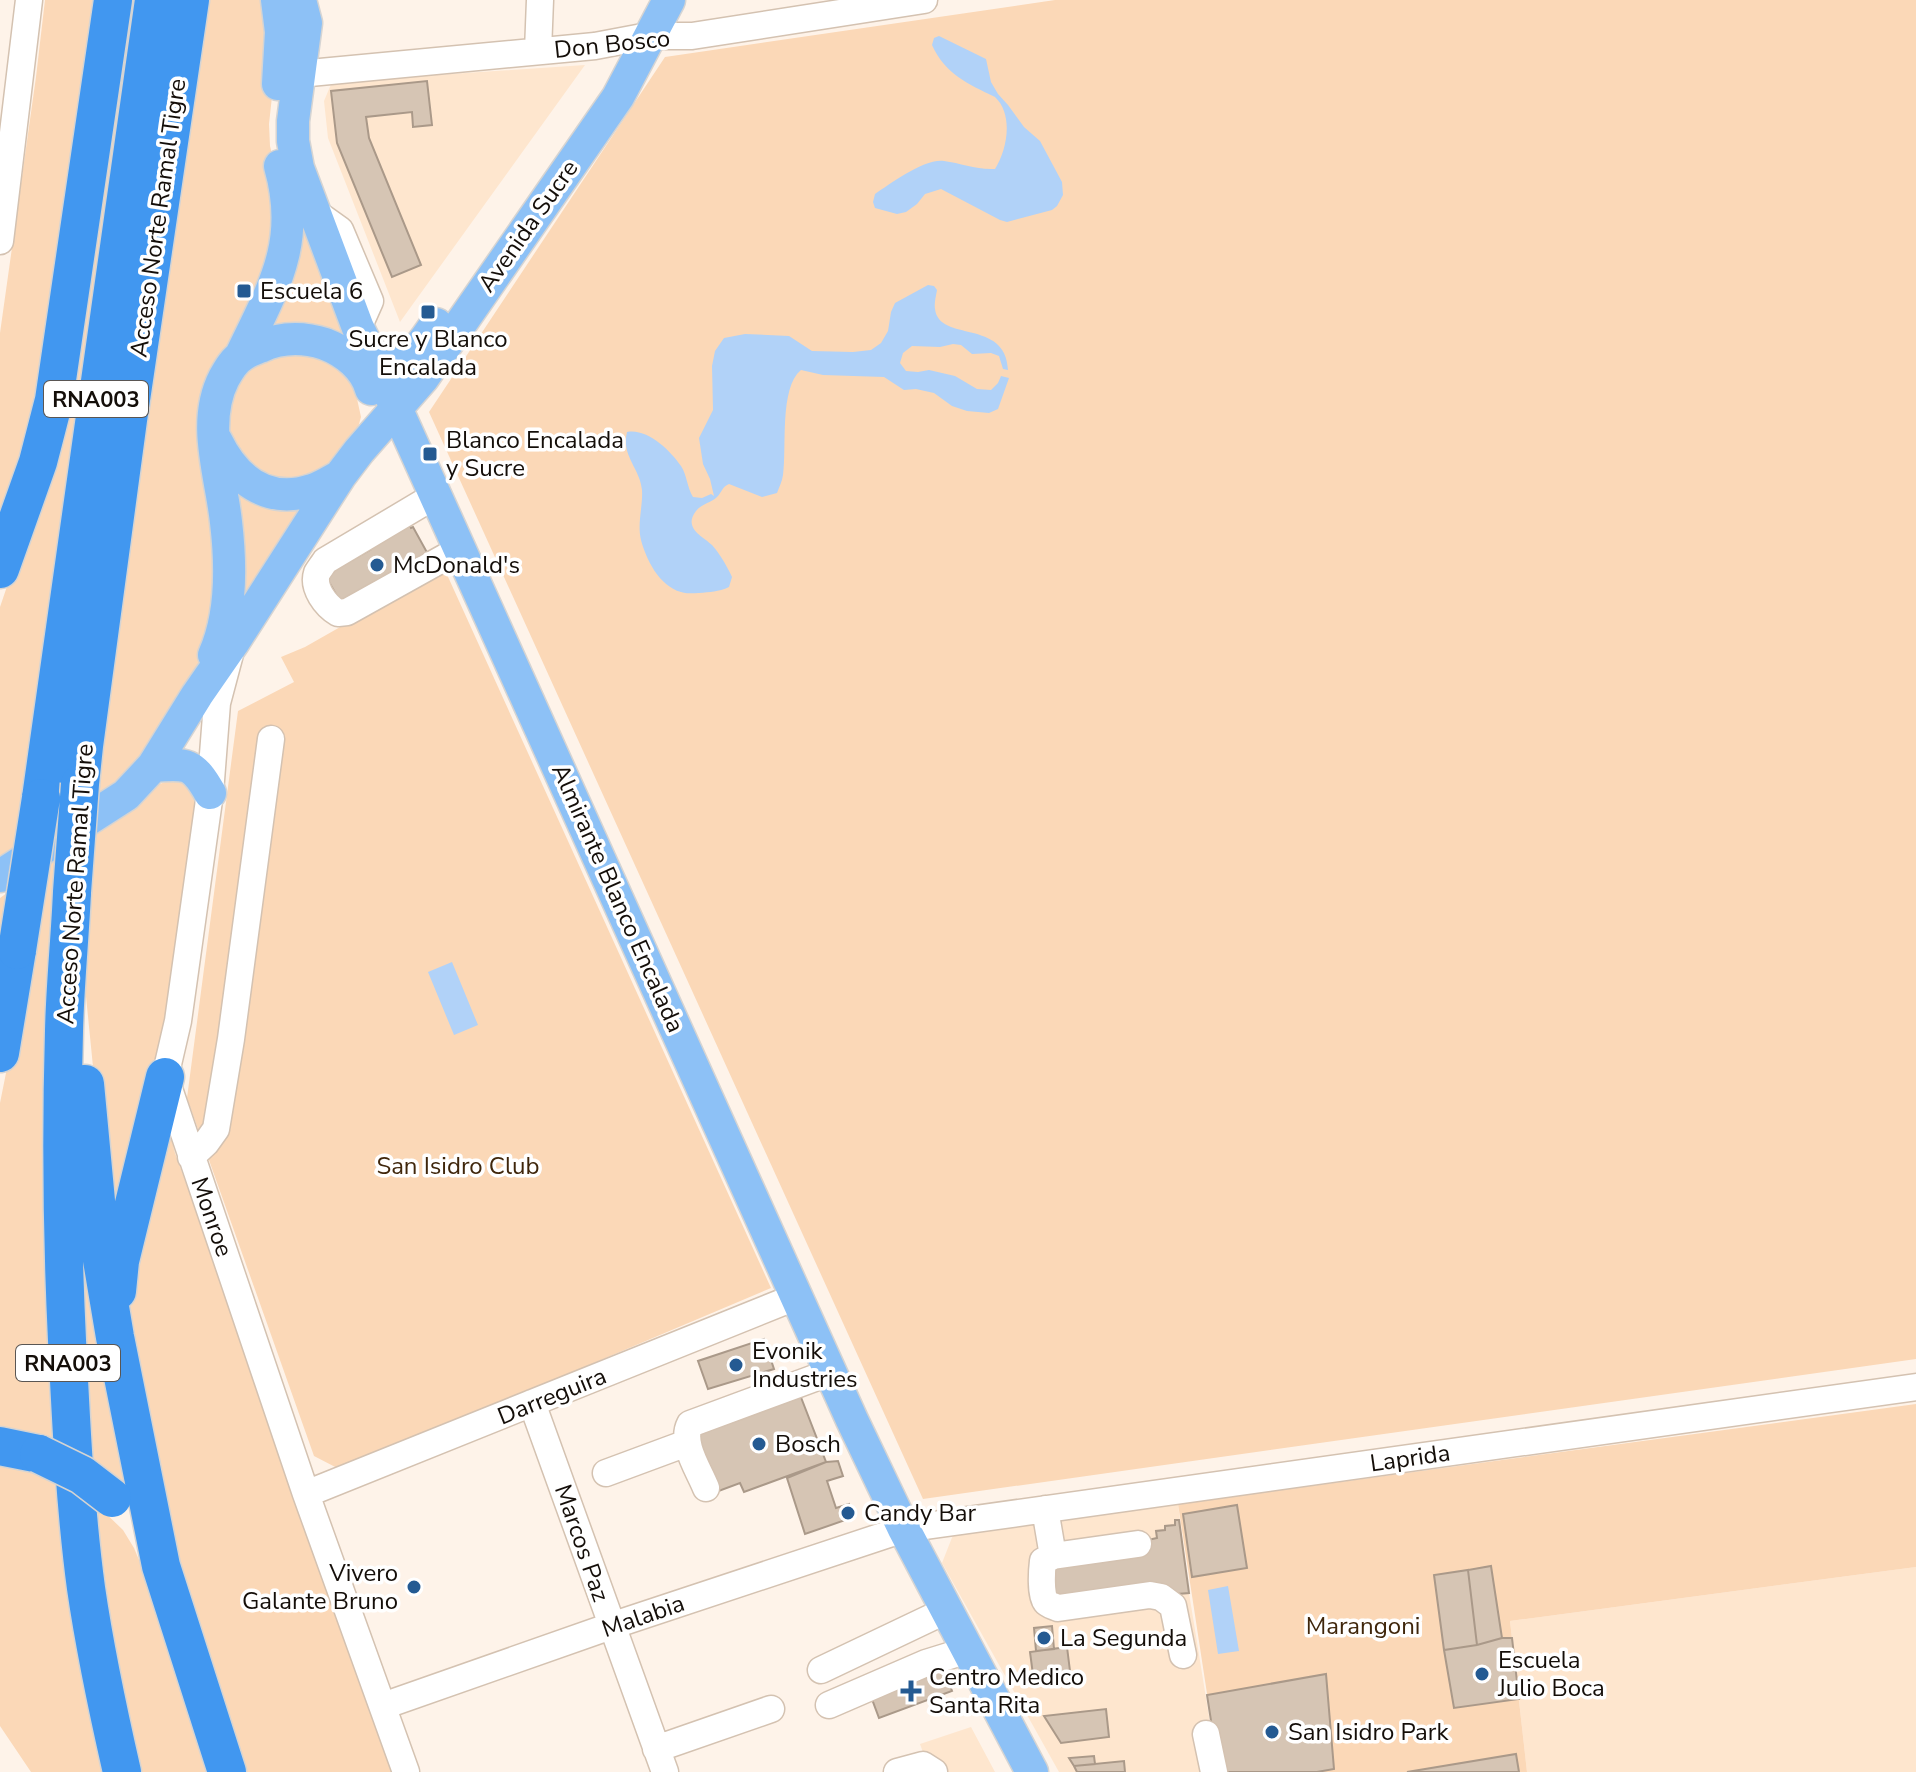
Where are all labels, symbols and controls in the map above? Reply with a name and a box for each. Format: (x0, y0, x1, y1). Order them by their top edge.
street label: Don Bosco (553, 22, 671, 66)
street label: Acceso Norte Ramal Tigre (123, 77, 193, 359)
street label: Avenida Sucre (471, 154, 585, 298)
place label: Escuela 6 (260, 275, 363, 307)
marker: Escuela 6 (235, 282, 253, 300)
marker: Sucre y Blanco Encalada (419, 303, 437, 321)
place label: Sucre y Blanco Encalada (348, 323, 508, 383)
road number: RNA003 (44, 381, 148, 417)
place label: Blanco Encalada y Sucre (446, 424, 624, 484)
marker: Blanco Encalada y Sucre (421, 445, 439, 463)
place label: McDonald's (393, 549, 520, 581)
marker: McDonald's (368, 556, 386, 574)
street label: Acceso Norte Ramal Tigre (49, 743, 101, 1025)
street label: Almirante Blanco Encalada (544, 759, 692, 1037)
park label: San Isidro Club (376, 1150, 540, 1182)
street label: Monroe (184, 1173, 240, 1261)
place label: Evonik Industries (752, 1335, 858, 1395)
road number: RNA003 (16, 1345, 120, 1381)
marker: Evonik Industries (727, 1356, 745, 1374)
street label: Darreguira (493, 1360, 611, 1432)
place label: Bosch (775, 1428, 841, 1460)
marker: Bosch (750, 1435, 768, 1453)
street label: Laprida (1368, 1437, 1452, 1479)
street label: Marcos Paz (547, 1480, 617, 1606)
place label: Candy Bar (864, 1497, 977, 1529)
marker: Candy Bar (839, 1504, 857, 1522)
place label: Vivero Galante Bruno (242, 1557, 398, 1617)
marker: Vivero Galante Bruno (405, 1578, 423, 1596)
street label: Malabia (597, 1587, 689, 1645)
park label: Marangoni (1306, 1610, 1420, 1642)
place label: La Segunda (1060, 1622, 1187, 1654)
marker: La Segunda (1035, 1629, 1053, 1647)
place label: Escuela Julio Boca (1497, 1644, 1605, 1704)
place label: Centro Medico Santa Rita (929, 1661, 1084, 1721)
marker: Escuela Julio Boca (1473, 1665, 1491, 1683)
marker: Centro Medico Santa Rita (900, 1680, 922, 1702)
place label: San Isidro Park (1288, 1716, 1449, 1748)
marker: San Isidro Park (1263, 1723, 1281, 1741)

